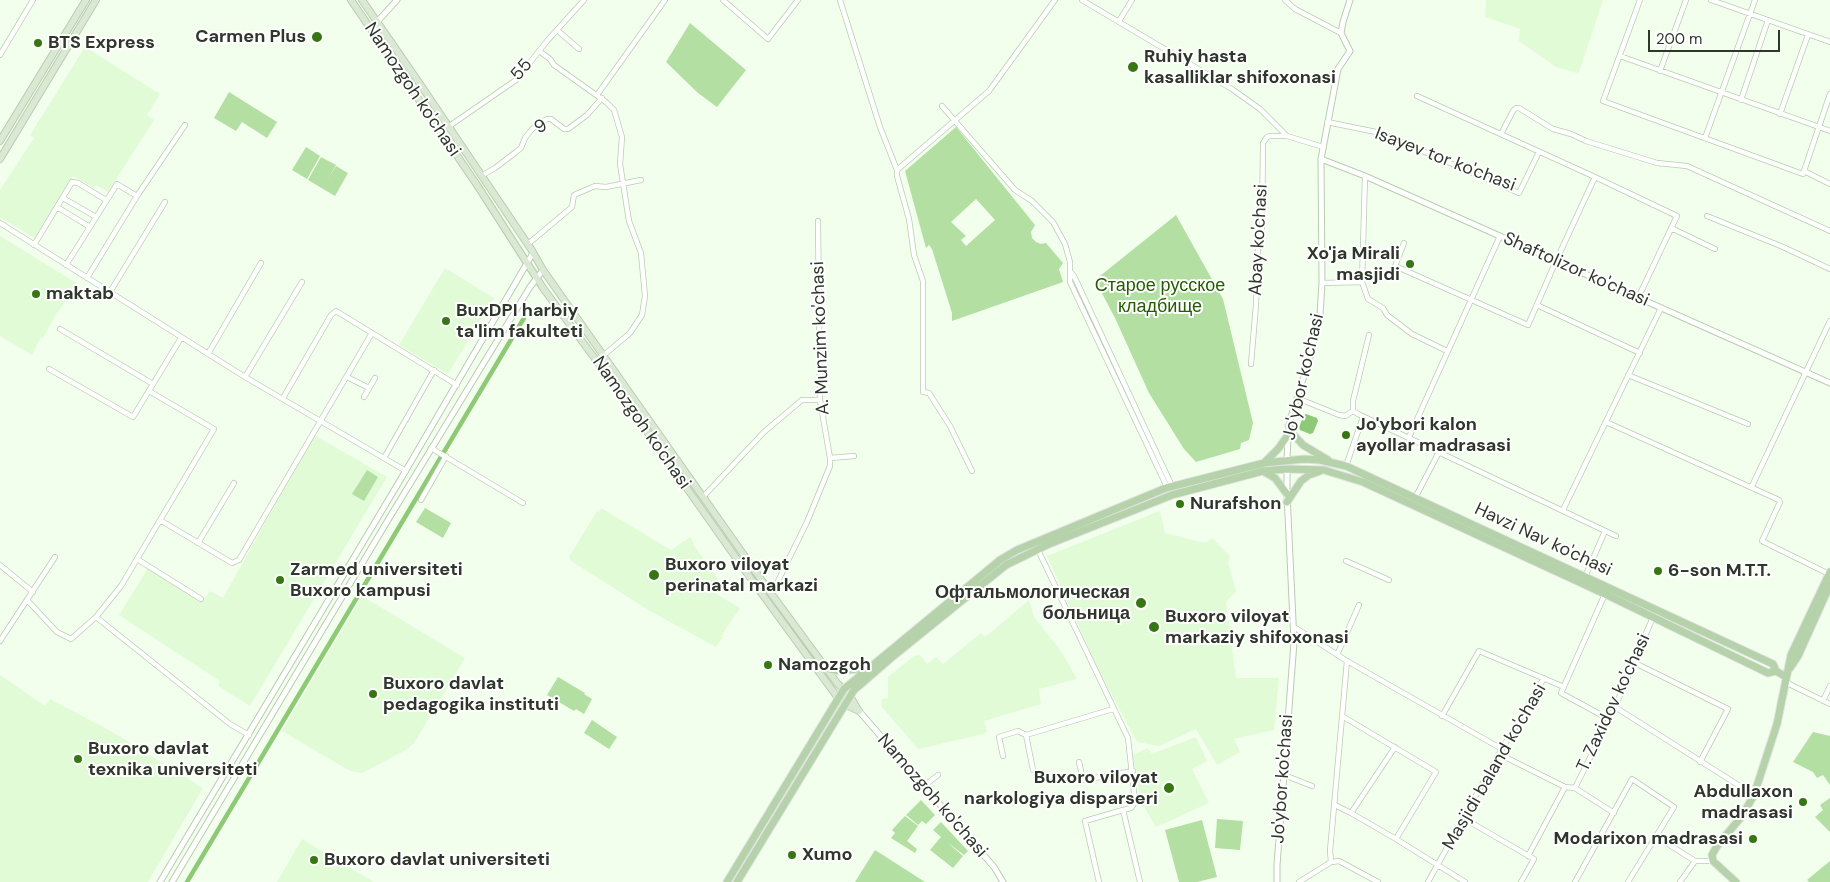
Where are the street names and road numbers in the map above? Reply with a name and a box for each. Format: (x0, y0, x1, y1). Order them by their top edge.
street label: Namozgoh ko'chasi (359, 19, 465, 161)
street label: 55 (507, 55, 537, 85)
street label: 9 (531, 115, 551, 139)
street label: Isayev tor ko'chasi (1371, 123, 1519, 197)
street label: Abay ko'chasi (1245, 184, 1273, 296)
street label: Shaftolizor ko'chasi (1500, 228, 1652, 312)
street label: A. Munzim ko'chasi (808, 261, 834, 415)
street label: Jo'ybor ko'chasi (1279, 312, 1329, 442)
street label: Namozgoh ko'chasi (587, 353, 695, 493)
street label: Havzi Nav ko'chasi (1471, 499, 1615, 581)
street label: T. Zaxidov ko'chasi (1573, 631, 1655, 775)
street label: Masjidi baland ko'chasi (1439, 680, 1551, 854)
street label: Jo'ybor ko'chasi (1268, 714, 1298, 844)
street label: Namozgoh ko'chasi (872, 730, 992, 862)

